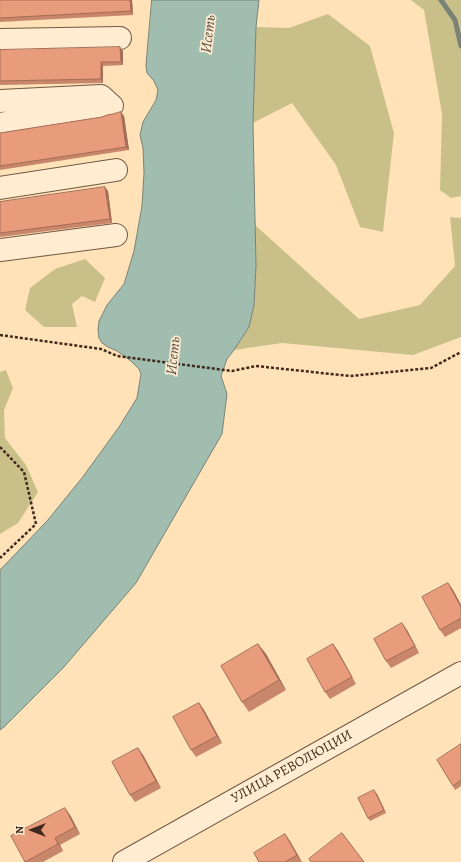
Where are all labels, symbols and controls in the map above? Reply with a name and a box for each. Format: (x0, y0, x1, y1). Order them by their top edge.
water label: Исеть (198, 14, 220, 54)
water label: Исеть (163, 336, 185, 376)
street label: УЛИЦА РЕВОЛЮЦИИ (229, 727, 355, 807)
north arrow (12, 810, 52, 850)
text: N (12, 826, 27, 834)

